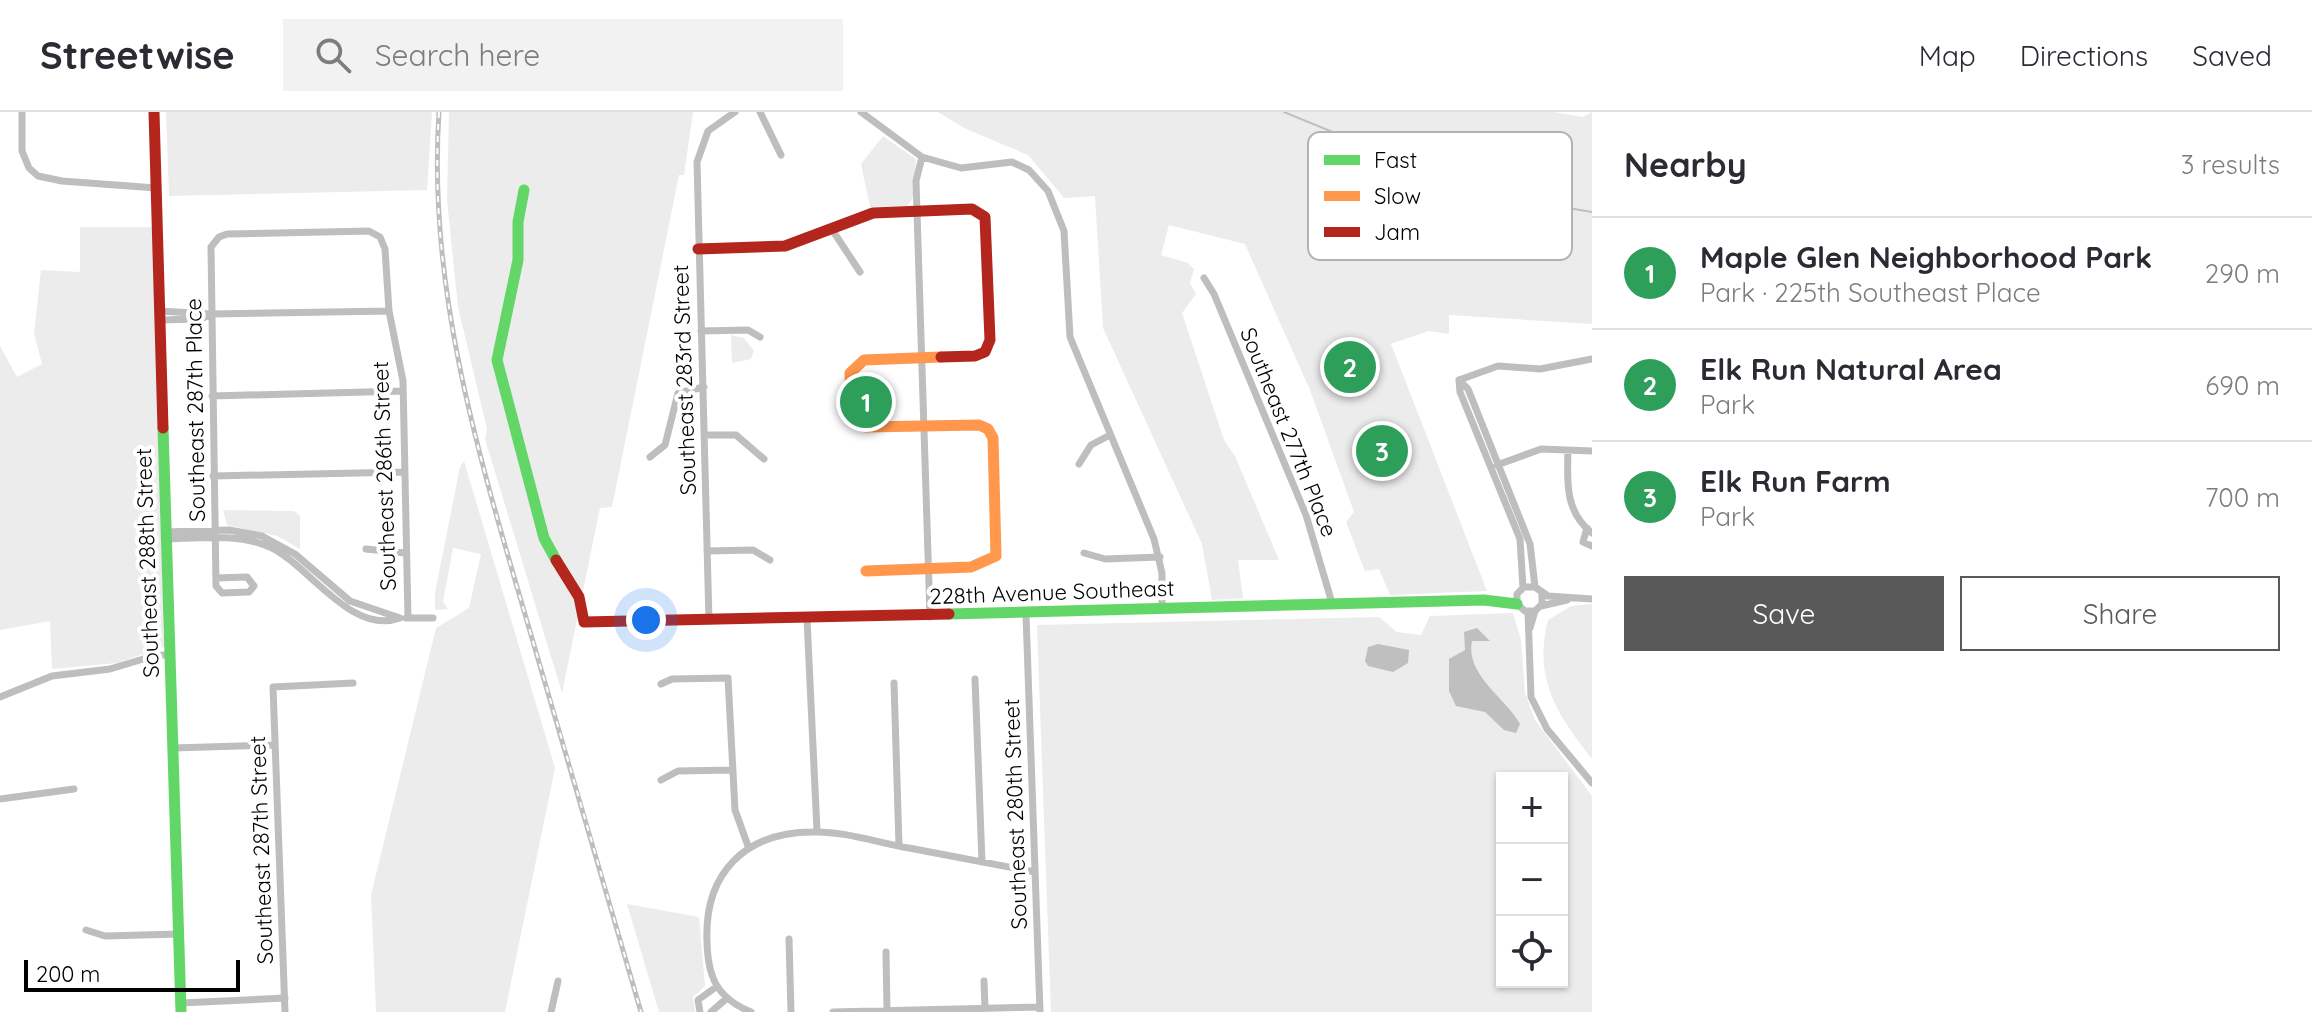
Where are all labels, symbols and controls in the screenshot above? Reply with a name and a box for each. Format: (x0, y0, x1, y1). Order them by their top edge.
search box (283, 19, 843, 91)
text: Streetwise (40, 31, 235, 79)
icon: search (311, 33, 355, 77)
text: Search here (375, 36, 540, 74)
text: Map (1919, 38, 1976, 73)
text: Directions (2020, 38, 2148, 73)
text: Saved (2192, 38, 2272, 73)
legend (1308, 132, 1572, 260)
text: Nearby (1624, 143, 1747, 186)
text: Fast (1374, 146, 1417, 174)
text: 3 results (2181, 148, 2280, 181)
text: Slow (1374, 182, 1421, 210)
text: Jam (1374, 218, 1420, 246)
text: Maple Glen Neighborhood Park (1700, 238, 2152, 276)
text: 1 (1645, 257, 1655, 290)
text: 290 m (2205, 257, 2280, 290)
street label: Southeast 283rd Street (666, 264, 702, 496)
text: Park · 225th Southeast Place (1700, 276, 2041, 309)
street label: Southeast 287th Place (179, 298, 211, 522)
street label: Southeast 277th Place (1234, 323, 1344, 541)
pin: 2 (1324, 337, 1376, 397)
text: Elk Run Natural Area (1700, 350, 2002, 388)
street label: Southeast 286th Street (366, 361, 402, 591)
text: 2 (1643, 369, 1657, 402)
text: 690 m (2205, 369, 2280, 402)
pin: 1 (840, 372, 892, 432)
text: Park (1700, 388, 1755, 421)
pin: 3 (1356, 421, 1408, 481)
street label: Southeast 288th Street (129, 448, 165, 678)
text: Elk Run Farm (1700, 462, 1891, 500)
text: 3 (1643, 481, 1657, 514)
text: 700 m (2205, 481, 2280, 514)
text: Park (1700, 500, 1755, 533)
street label: 228th Avenue Southeast (929, 574, 1175, 610)
button: Save (1624, 576, 1944, 651)
button: Share (1960, 576, 2280, 651)
your location (626, 600, 666, 640)
street label: Southeast 280th Street (997, 698, 1033, 930)
street label: Southeast 287th Street (243, 735, 279, 965)
map controls (1496, 772, 1568, 988)
button: + (1496, 772, 1568, 844)
button: − (1496, 844, 1568, 916)
button: locate (1496, 916, 1568, 988)
scale bar (24, 956, 240, 992)
text: 200 m (36, 960, 100, 988)

